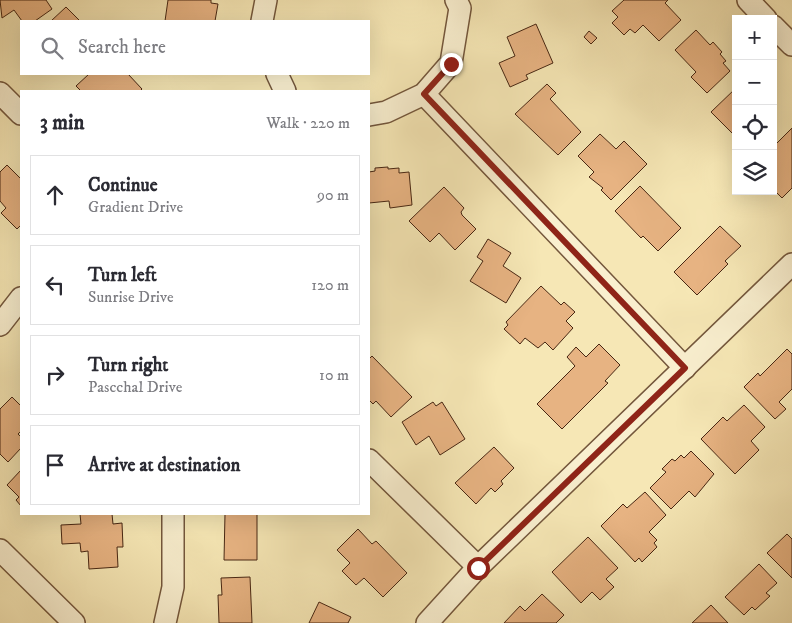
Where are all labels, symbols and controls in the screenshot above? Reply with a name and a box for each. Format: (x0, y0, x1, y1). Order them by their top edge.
map controls (732, 15, 777, 195)
button: + (732, 15, 777, 60)
search box (20, 20, 370, 75)
icon: search (38, 34, 66, 62)
text: Search here (78, 36, 166, 59)
route end (440, 53, 463, 76)
button: − (732, 60, 777, 105)
button: locate (732, 105, 777, 150)
text: 3 min (40, 110, 85, 136)
text: Walk · 220 m (266, 113, 350, 133)
button: layers (732, 150, 777, 195)
text: Continue (88, 174, 158, 197)
icon: ahead (41, 181, 69, 209)
text: 90 m (317, 185, 349, 205)
text: Gradient Drive (88, 197, 183, 217)
text: Turn left (88, 264, 157, 287)
icon: left (41, 271, 69, 299)
text: 120 m (311, 275, 349, 295)
text: Sunrise Drive (88, 287, 174, 307)
text: Turn right (88, 354, 168, 377)
icon: right (41, 361, 69, 389)
text: 10 m (319, 365, 349, 385)
text: Pascchal Drive (88, 377, 182, 397)
icon: arrive (41, 451, 69, 479)
text: Arrive at destination (88, 454, 240, 477)
route start (467, 557, 490, 580)

